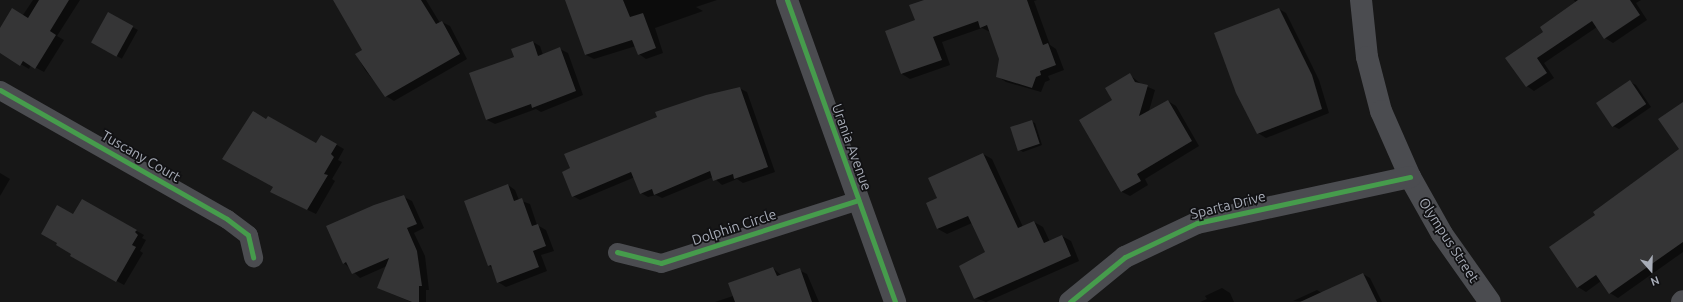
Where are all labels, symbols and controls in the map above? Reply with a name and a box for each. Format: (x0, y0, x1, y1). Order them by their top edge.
street label: Urania Avenue (829, 101, 875, 193)
street label: Tuscany Court (98, 127, 184, 185)
street label: Sparta Drive (1189, 188, 1267, 222)
street label: Olympus Street (1415, 194, 1483, 286)
street label: Dolphin Circle (690, 205, 778, 249)
north arrow (1631, 250, 1671, 290)
text: N (1649, 274, 1661, 288)

